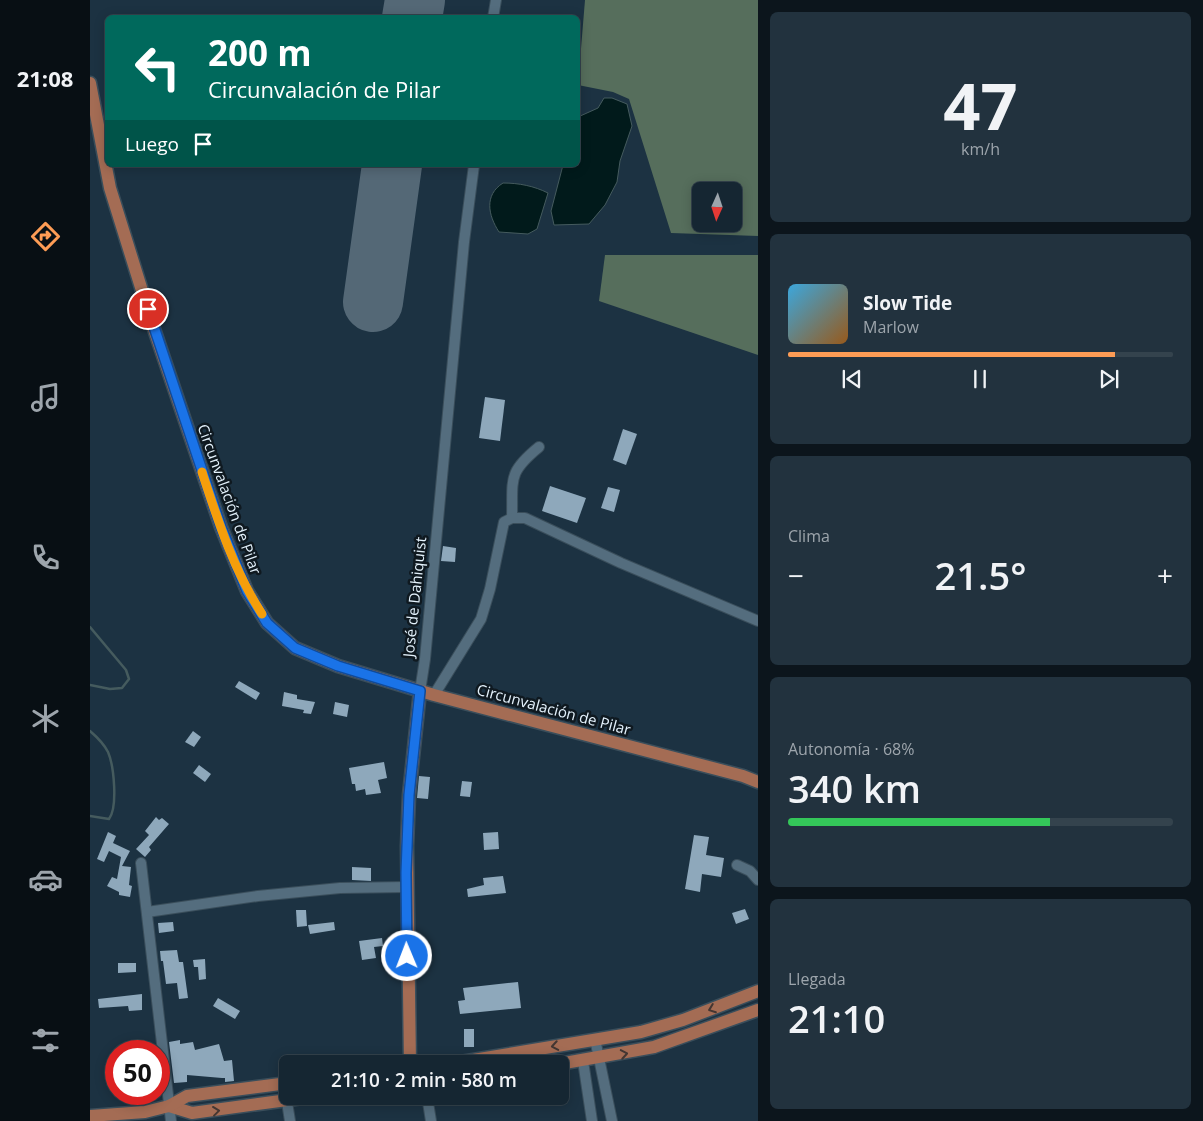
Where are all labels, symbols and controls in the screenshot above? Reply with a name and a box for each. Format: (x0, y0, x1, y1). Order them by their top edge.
text: 200 m (208, 29, 312, 76)
icon: left (125, 35, 190, 100)
text: 47 (943, 61, 1018, 149)
text: 21:08 (17, 63, 73, 93)
text: Circunvalación de Pilar (208, 74, 441, 104)
icon: arrive (189, 130, 217, 158)
text: Luego (125, 131, 179, 157)
text: km/h (961, 138, 1000, 160)
north arrow (692, 182, 742, 232)
map controls (692, 182, 742, 232)
icon: directions (28, 219, 63, 254)
pin (127, 288, 169, 330)
text: Slow Tide (863, 290, 952, 316)
icon: arrive (134, 295, 162, 323)
text: Marlow (863, 316, 919, 338)
icon: previous (838, 365, 866, 393)
icon: pause (966, 365, 994, 393)
icon: next (1095, 365, 1123, 393)
icon: music (28, 380, 63, 415)
street label: Circunvalación de Pilar (193, 421, 267, 577)
text: Clima (788, 525, 830, 547)
street label: José de Dahiquist (398, 536, 430, 660)
icon: phone (28, 540, 63, 575)
text: 21.5° (935, 549, 1026, 601)
text: − (788, 556, 804, 594)
text: + (1157, 556, 1173, 594)
street label: Circunvalación de Pilar (475, 679, 633, 739)
icon: climate (28, 701, 63, 736)
text: Autonomía · 68% (788, 738, 914, 760)
text: 340 km (788, 762, 921, 814)
icon: car (28, 862, 63, 897)
position arrow (380, 929, 432, 981)
text: Llegada (788, 968, 846, 990)
text: 21:10 (788, 992, 885, 1044)
one-way arrow (709, 1003, 717, 1013)
icon: filters (28, 1023, 63, 1058)
speed limit sign: 50 (105, 1040, 170, 1105)
one-way arrow (551, 1041, 559, 1051)
one-way arrow (620, 1049, 629, 1059)
text: 21:10 · 2 min · 580 m (331, 1067, 517, 1093)
one-way arrow (213, 1106, 221, 1117)

